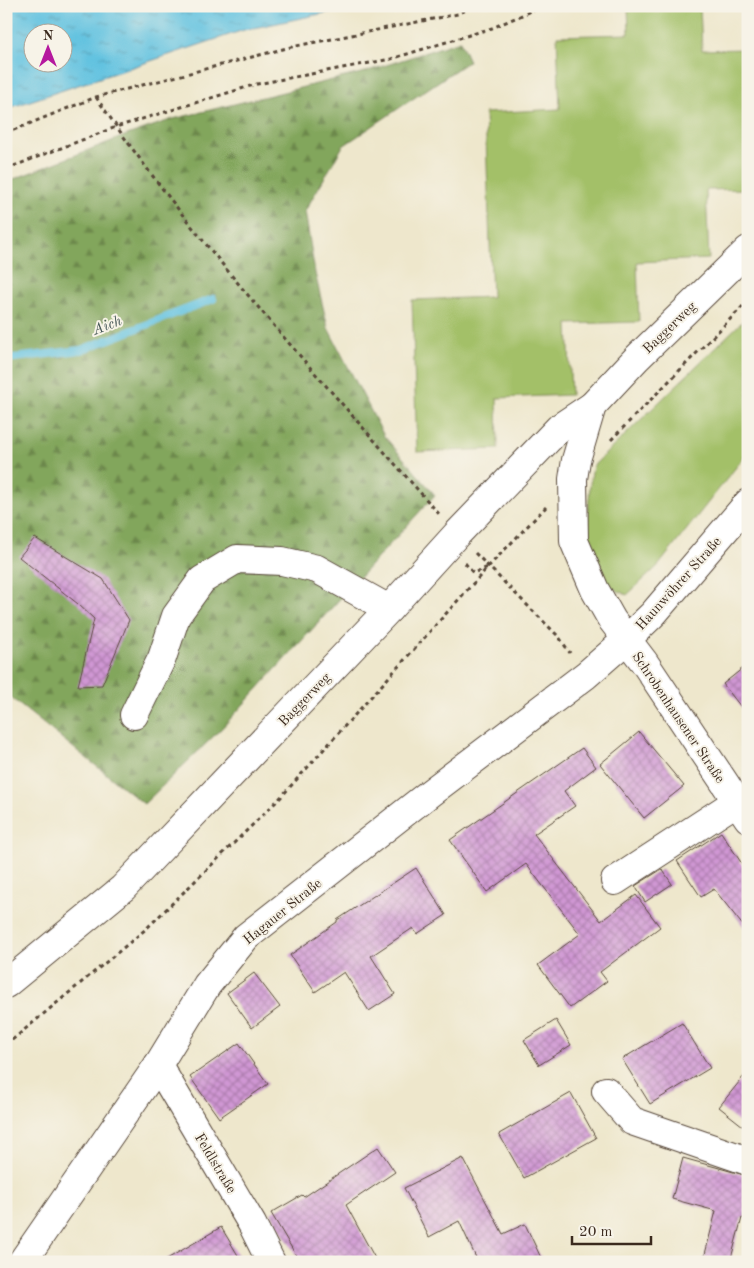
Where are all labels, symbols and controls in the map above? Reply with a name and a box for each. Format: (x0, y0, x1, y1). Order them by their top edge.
north arrow (22, 22, 72, 72)
text: N (43, 29, 54, 43)
street label: Baggerweg (640, 299, 699, 356)
water label: Aich (90, 314, 125, 339)
street label: Haunwöhrer Straße (633, 534, 724, 633)
street label: Schrobenhausener Straße (629, 650, 727, 786)
street label: Baggerweg (276, 670, 334, 729)
street label: Hagauer Straße (241, 876, 324, 947)
street label: Feldlstraße (192, 1131, 238, 1196)
scale bar (572, 1213, 650, 1245)
text: 20 m (579, 1225, 613, 1240)

